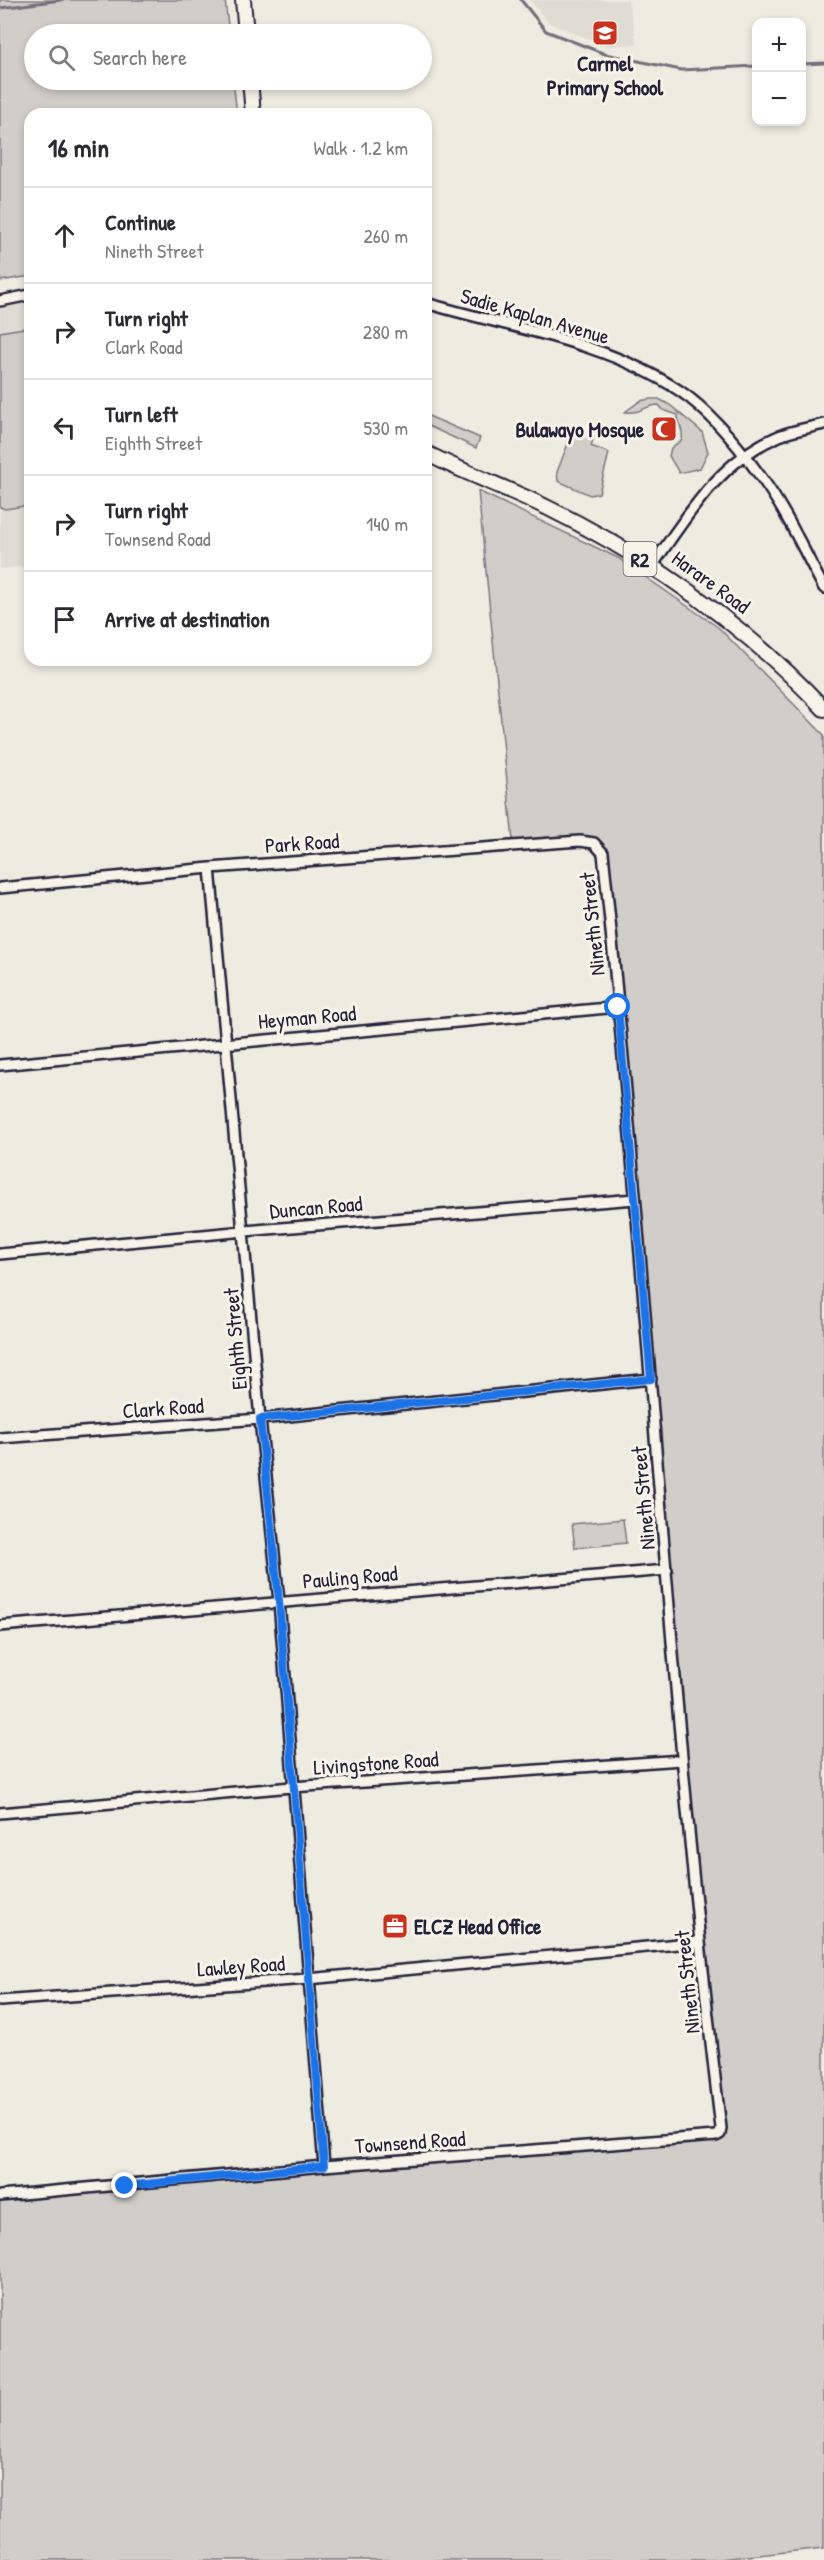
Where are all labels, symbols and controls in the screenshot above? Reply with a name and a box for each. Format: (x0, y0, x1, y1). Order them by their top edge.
school or university icon: Carmel Primary School (590, 18, 620, 48)
map controls (752, 18, 806, 126)
button: + (752, 18, 806, 72)
search box (24, 24, 432, 90)
icon: search (45, 41, 78, 74)
text: Search here (93, 42, 187, 72)
place label: Carmel Primary School (547, 49, 664, 103)
button: − (752, 72, 806, 126)
text: 16 min (48, 130, 109, 165)
text: Walk · 1.2 km (314, 134, 408, 161)
text: Continue (105, 207, 176, 237)
icon: ahead (48, 219, 81, 252)
text: 260 m (364, 222, 408, 249)
text: Nineth Street (105, 237, 204, 264)
street label: Sadie Kaplan Avenue (457, 281, 613, 351)
text: Turn right (105, 303, 188, 333)
icon: right (48, 315, 81, 348)
text: 280 m (363, 318, 408, 345)
text: Clark Road (105, 333, 183, 360)
text: Turn left (105, 399, 178, 429)
icon: left (48, 411, 81, 444)
text: 530 m (363, 414, 408, 441)
mosque icon: Bulawayo Mosque (649, 414, 679, 444)
place label: Bulawayo Mosque (515, 415, 645, 445)
text: Eighth Street (105, 429, 202, 456)
text: Turn right (105, 495, 188, 525)
icon: right (48, 507, 81, 540)
text: 140 m (366, 510, 408, 537)
text: Townsend Road (105, 525, 211, 552)
road number: R2 (624, 542, 656, 576)
street label: Harare Road (666, 544, 756, 620)
icon: arrive (48, 603, 81, 636)
text: Arrive at destination (105, 604, 270, 634)
street label: Park Road (264, 826, 340, 860)
street label: Nineth Street (572, 870, 612, 977)
route start (604, 993, 630, 1019)
street label: Heyman Road (257, 998, 357, 1036)
street label: Duncan Road (268, 1189, 364, 1225)
street label: Eighth Street (216, 1286, 254, 1391)
street label: Clark Road (121, 1391, 205, 1425)
street label: Nineth Street (624, 1444, 662, 1551)
street label: Pauling Road (301, 1558, 399, 1596)
street label: Livingstone Road (312, 1744, 440, 1782)
office icon: ELCZ Head Office (380, 1911, 410, 1941)
place label: ELCZ Head Office (414, 1912, 542, 1941)
street label: Nineth Street (667, 1928, 707, 2035)
street label: Lawley Road (196, 1948, 286, 1984)
street label: Townsend Road (354, 2124, 466, 2160)
route end (111, 2172, 137, 2198)

